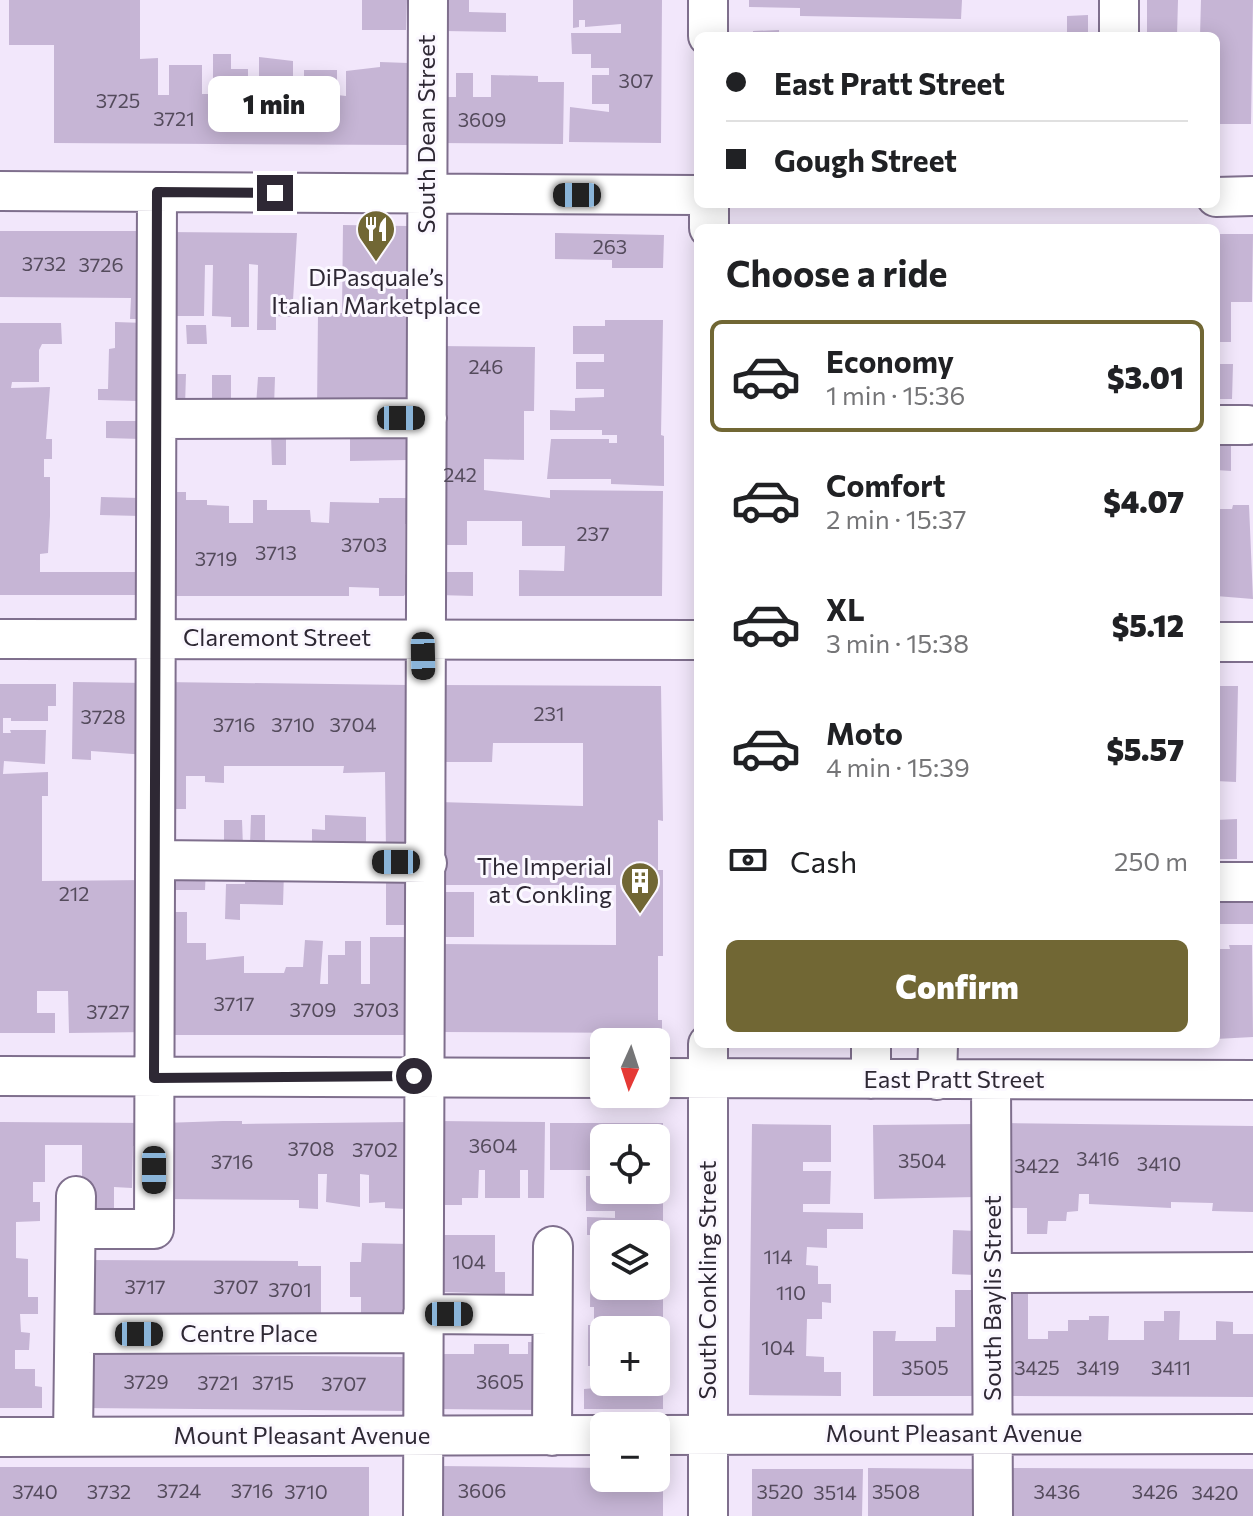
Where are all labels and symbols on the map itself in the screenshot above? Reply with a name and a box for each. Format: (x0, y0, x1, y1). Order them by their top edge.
street label: South Dean Street (411, 34, 440, 234)
house number: 307 (619, 68, 653, 92)
callout: 1 min (209, 77, 341, 133)
house number: 3725 (96, 88, 140, 112)
house number: 3721 (153, 106, 195, 130)
house number: 3609 (458, 107, 506, 131)
route end (257, 175, 293, 211)
car (553, 183, 601, 207)
restaurant icon: DiPasquale’s Italian Marketplace (355, 208, 397, 263)
house number: 263 (593, 234, 627, 258)
house number: 3732 (22, 251, 66, 275)
house number: 3726 (78, 252, 124, 276)
place label: DiPasquale’s Italian Marketplace (271, 262, 481, 319)
house number: 246 (469, 354, 503, 378)
car (377, 406, 425, 430)
house number: 242 (443, 462, 477, 486)
house number: 237 (577, 521, 609, 545)
house number: 3703 (341, 532, 387, 556)
house number: 3713 (255, 540, 297, 564)
house number: 3719 (195, 546, 237, 570)
street label: Claremont Street (183, 622, 371, 651)
car (411, 632, 435, 680)
house number: 231 (533, 701, 565, 725)
house number: 3728 (80, 704, 126, 728)
house number: 3716 (213, 712, 255, 736)
house number: 3710 (271, 712, 315, 736)
house number: 3704 (330, 712, 376, 736)
car (372, 850, 420, 874)
place label: The Imperial at Conkling (477, 851, 612, 908)
building icon: The Imperial at Conkling (619, 860, 661, 915)
house number: 212 (59, 881, 89, 905)
house number: 3717 (214, 991, 255, 1015)
house number: 3709 (289, 997, 337, 1021)
house number: 3703 (353, 997, 399, 1021)
house number: 3727 (86, 999, 130, 1023)
north arrow (590, 1028, 670, 1108)
route start (396, 1058, 432, 1094)
street label: East Pratt Street (863, 1064, 1045, 1093)
house number: 3604 (469, 1133, 517, 1157)
house number: 3708 (287, 1136, 335, 1160)
house number: 3702 (352, 1137, 398, 1161)
car (142, 1146, 166, 1194)
house number: 3416 (1076, 1146, 1120, 1170)
house number: 3504 (898, 1148, 946, 1172)
house number: 3716 (211, 1149, 253, 1173)
house number: 3410 (1137, 1151, 1181, 1175)
house number: 3422 (1014, 1153, 1060, 1177)
street label: South Conkling Street (692, 1160, 721, 1400)
street label: South Baylis Street (977, 1195, 1006, 1401)
house number: 114 (763, 1244, 793, 1268)
house number: 104 (452, 1249, 486, 1273)
house number: 3717 (125, 1274, 166, 1298)
house number: 3707 (213, 1274, 259, 1298)
house number: 3701 (268, 1277, 312, 1301)
house number: 110 (776, 1280, 806, 1304)
car (425, 1302, 473, 1326)
street label: Centre Place (180, 1318, 318, 1347)
car (115, 1322, 163, 1346)
house number: 104 (761, 1335, 795, 1359)
house number: 3505 (901, 1355, 949, 1379)
house number: 3425 (1014, 1355, 1060, 1379)
house number: 3419 (1076, 1355, 1120, 1379)
house number: 3411 (1151, 1355, 1191, 1379)
house number: 3729 (123, 1369, 169, 1393)
house number: 3605 (476, 1369, 524, 1393)
house number: 3721 (197, 1370, 239, 1394)
house number: 3715 (252, 1370, 294, 1394)
house number: 3707 (321, 1371, 367, 1395)
street label: Mount Pleasant Avenue (826, 1418, 1082, 1447)
street label: Mount Pleasant Avenue (174, 1420, 430, 1449)
house number: 3724 (157, 1478, 201, 1502)
house number: 3716 (231, 1478, 273, 1502)
house number: 3606 (458, 1478, 506, 1502)
house number: 3740 (12, 1479, 58, 1503)
house number: 3732 (87, 1479, 131, 1503)
house number: 3710 (284, 1479, 328, 1503)
house number: 3520 (757, 1479, 804, 1503)
house number: 3508 (872, 1479, 920, 1503)
house number: 3436 (1034, 1479, 1080, 1503)
house number: 3426 (1132, 1479, 1178, 1503)
house number: 3514 (813, 1480, 857, 1504)
house number: 3420 (1191, 1480, 1239, 1504)

